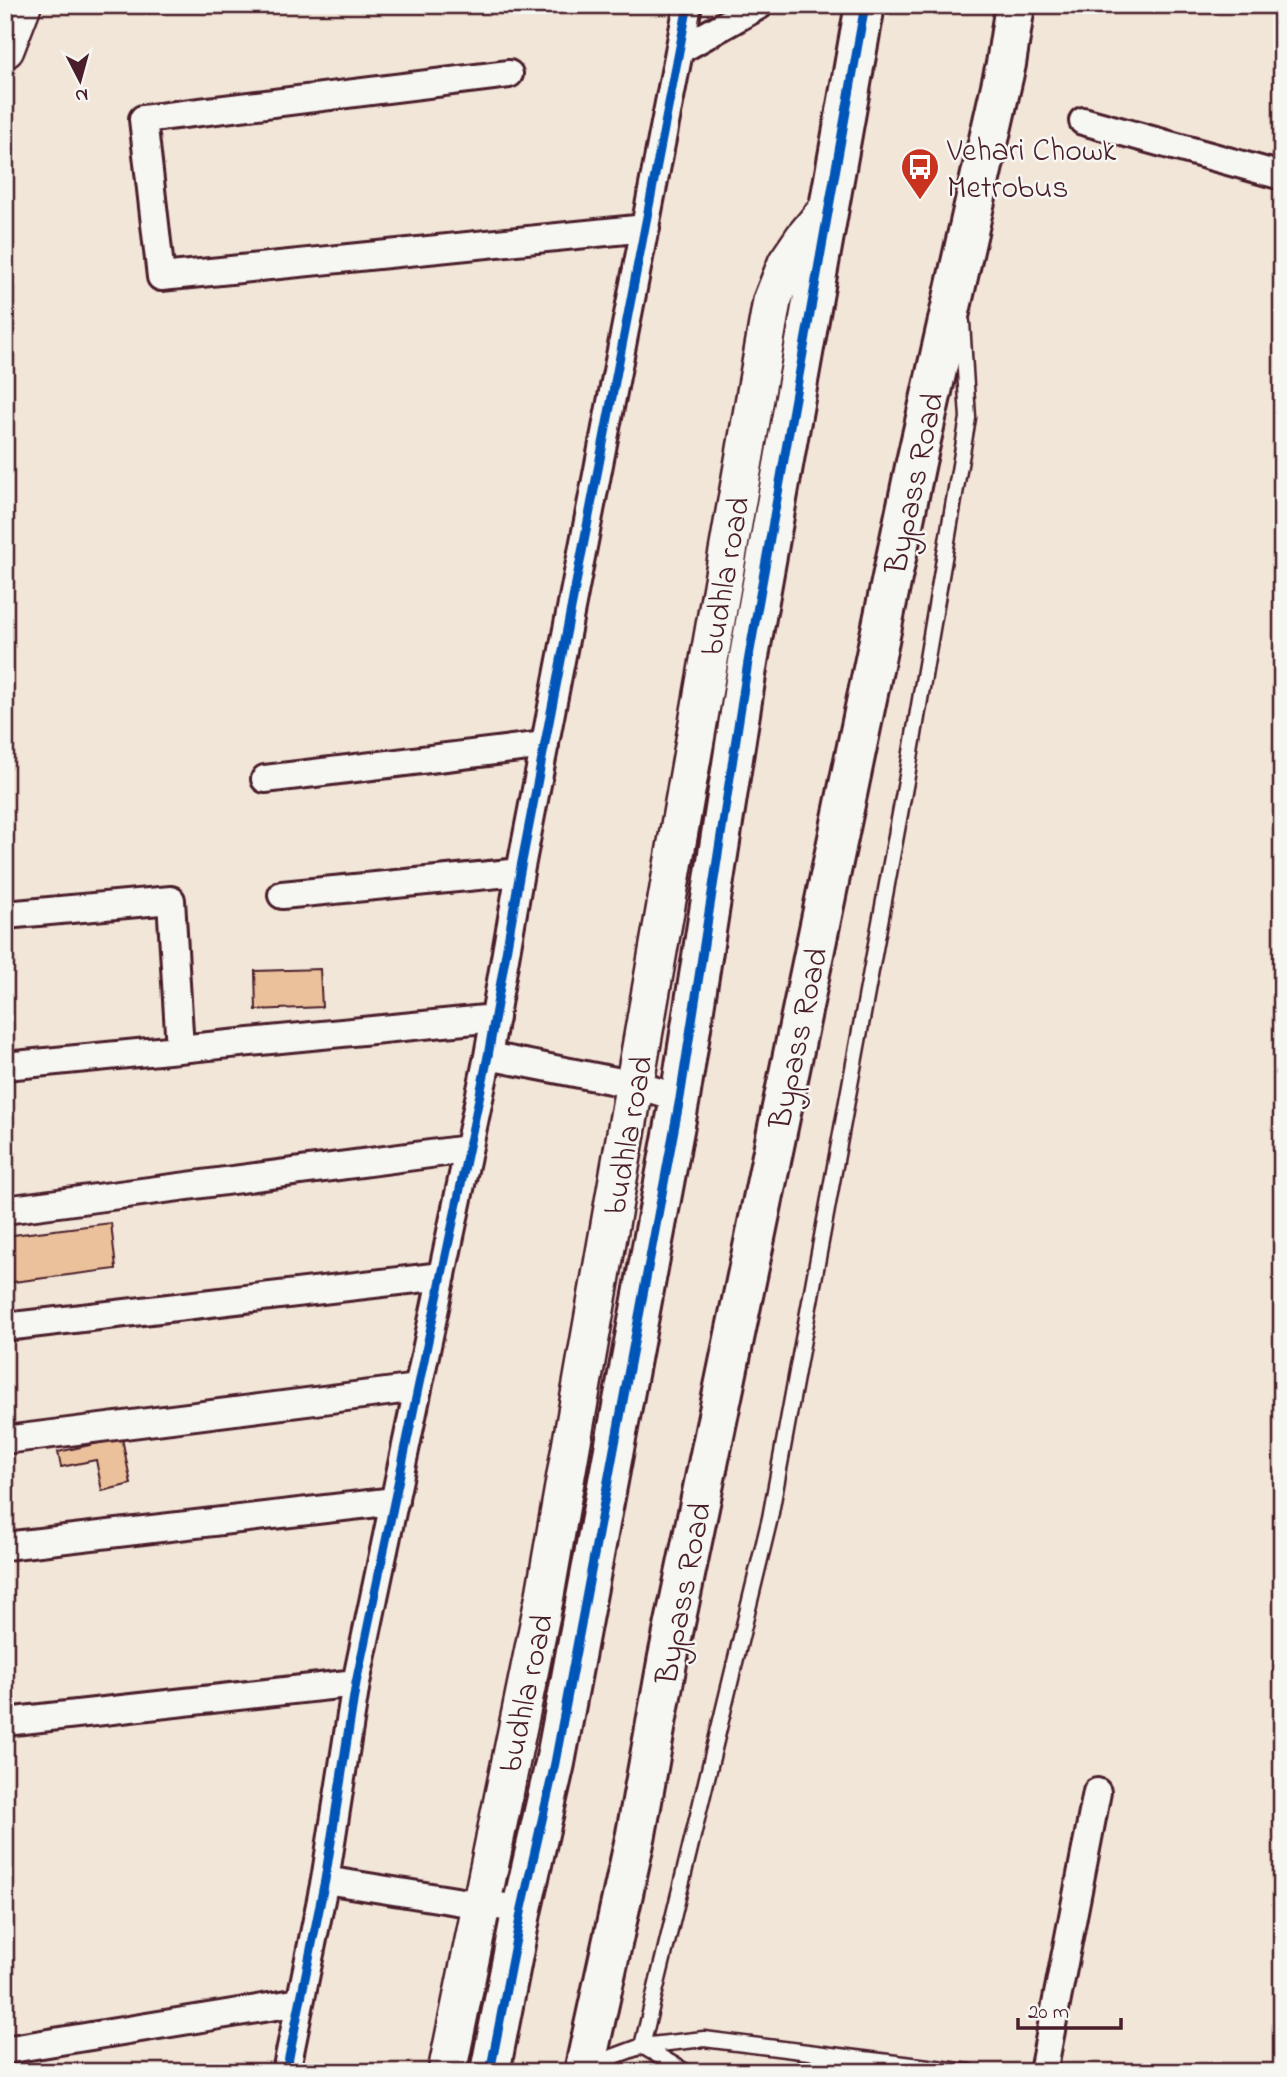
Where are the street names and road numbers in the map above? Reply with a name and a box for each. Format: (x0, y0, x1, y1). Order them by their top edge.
street label: Bypass Road (874, 389, 959, 580)
street label: budhla road (690, 493, 765, 660)
street label: Bypass Road (758, 944, 843, 1135)
street label: budhla road (593, 1052, 668, 1219)
street label: Bypass Road (645, 1499, 726, 1690)
street label: budhla road (489, 1610, 568, 1777)

